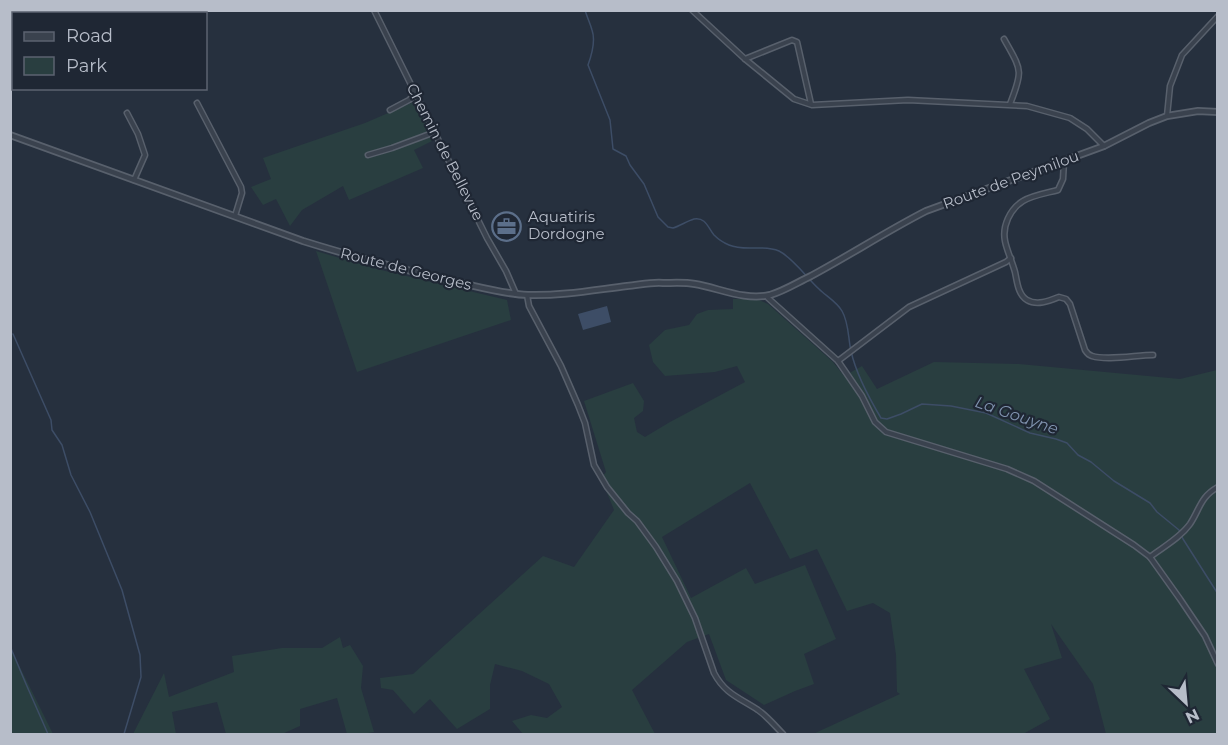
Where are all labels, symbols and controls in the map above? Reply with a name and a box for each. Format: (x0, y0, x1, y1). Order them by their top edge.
legend (12, 12, 207, 90)
text: Road (66, 25, 113, 47)
text: Park (66, 55, 107, 77)
street label: Chemin de Bellevue (403, 80, 488, 224)
street label: Route de Peymilou (940, 146, 1081, 213)
place label: Aquatiris Dordogne (528, 207, 605, 243)
office icon: Aquatiris Dordogne (491, 210, 523, 242)
street label: Route de Georges (338, 243, 474, 294)
water label: La Gouyne (973, 392, 1061, 439)
north arrow (1156, 673, 1216, 733)
text: N (1182, 705, 1202, 727)

